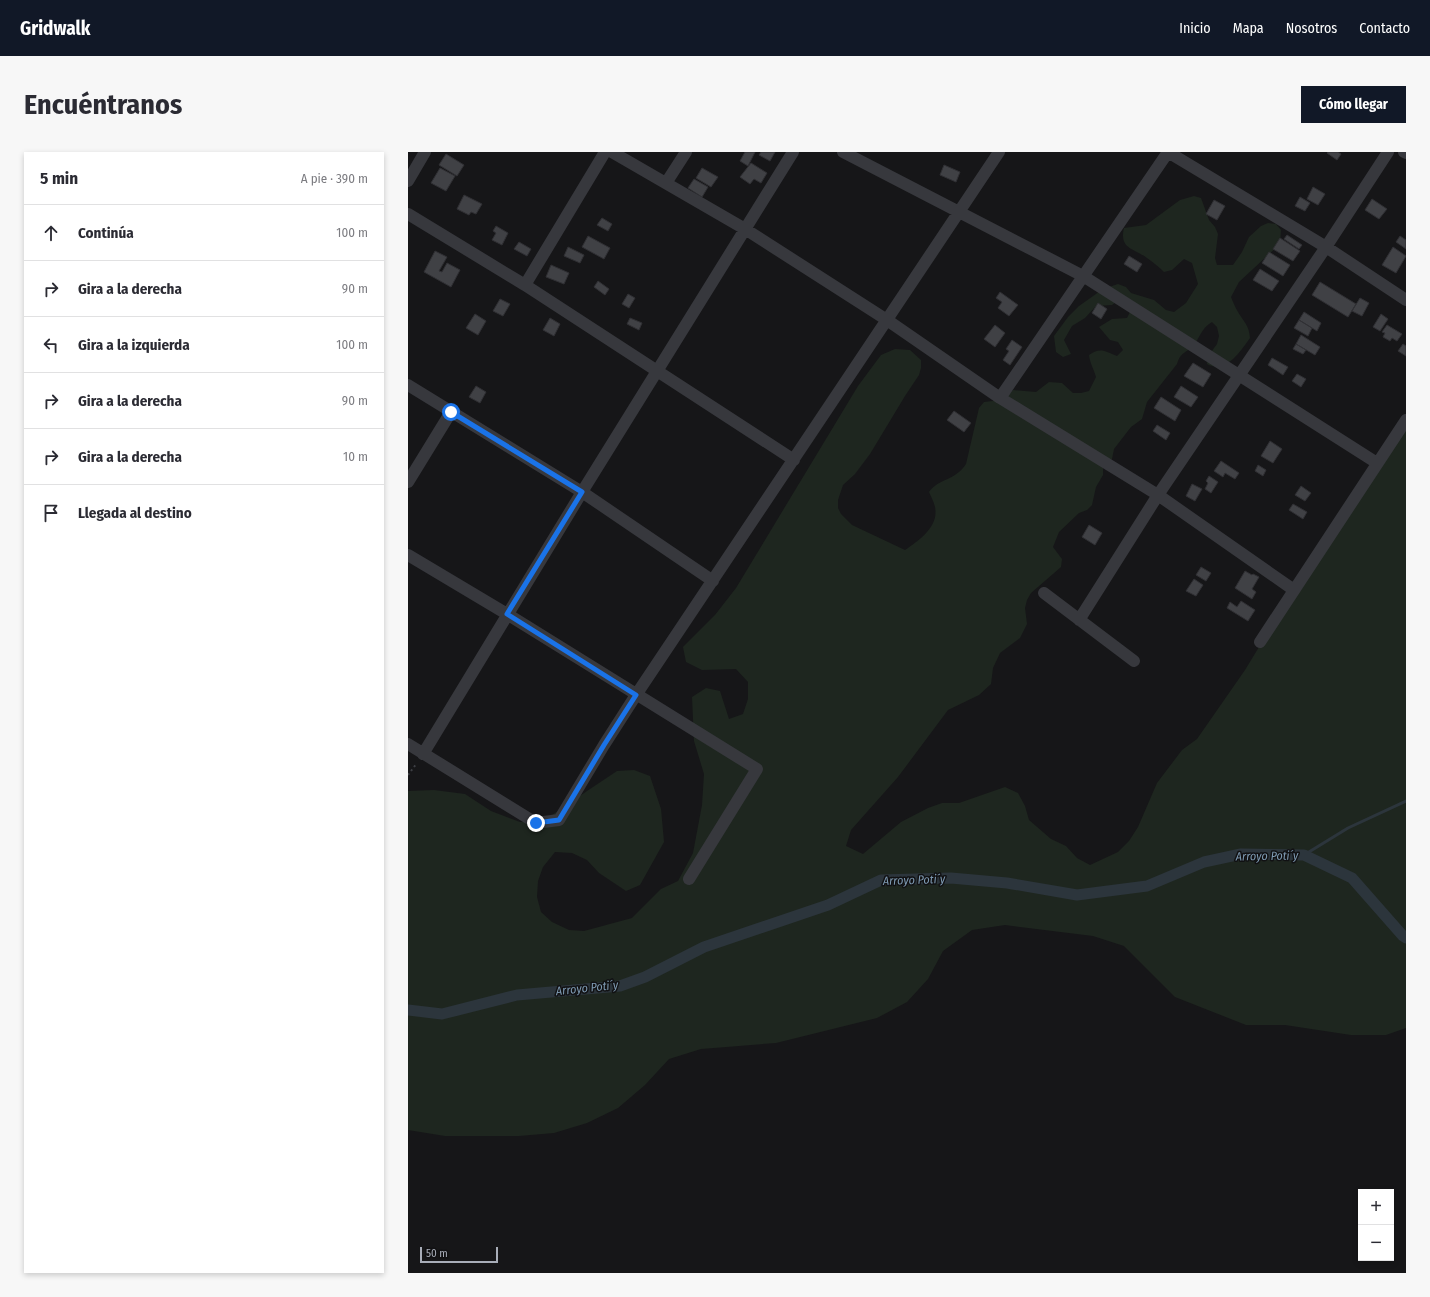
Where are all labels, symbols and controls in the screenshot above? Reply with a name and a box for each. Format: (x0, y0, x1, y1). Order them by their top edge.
text: Gridwalk (20, 17, 90, 40)
text: Inicio (1179, 20, 1211, 37)
text: Mapa (1233, 20, 1264, 37)
text: Nosotros (1286, 20, 1337, 37)
text: Contacto (1359, 20, 1410, 37)
button: Cómo llegar (1301, 86, 1406, 123)
text: Encuéntranos (24, 88, 182, 121)
text: 5 min (40, 168, 78, 189)
text: A pie · 390 m (301, 171, 368, 186)
icon: ahead (40, 222, 62, 244)
text: Continúa (78, 224, 134, 242)
text: 100 m (336, 225, 368, 240)
icon: right (40, 278, 62, 300)
text: Gira a la derecha (78, 280, 182, 298)
text: 90 m (342, 281, 368, 296)
icon: left (40, 334, 62, 356)
text: Gira a la izquierda (78, 336, 190, 354)
text: 100 m (336, 337, 368, 352)
icon: right (40, 390, 62, 412)
text: Gira a la derecha (78, 392, 182, 410)
text: 90 m (342, 393, 368, 408)
route start (442, 403, 460, 421)
icon: right (40, 446, 62, 468)
text: Gira a la derecha (78, 448, 182, 466)
text: 10 m (343, 449, 368, 464)
icon: arrive (40, 502, 62, 524)
text: Llegada al destino (78, 504, 192, 522)
route end (527, 814, 545, 832)
water label: Arroyo Poti´y (1235, 848, 1299, 864)
water label: Arroyo Poti´y (882, 872, 946, 888)
water label: Arroyo Poti´y (554, 978, 619, 998)
map controls (1358, 1189, 1394, 1261)
button: + (1358, 1189, 1394, 1225)
button: − (1358, 1225, 1394, 1261)
scale bar (420, 1245, 498, 1264)
text: 50 m (426, 1247, 448, 1260)

